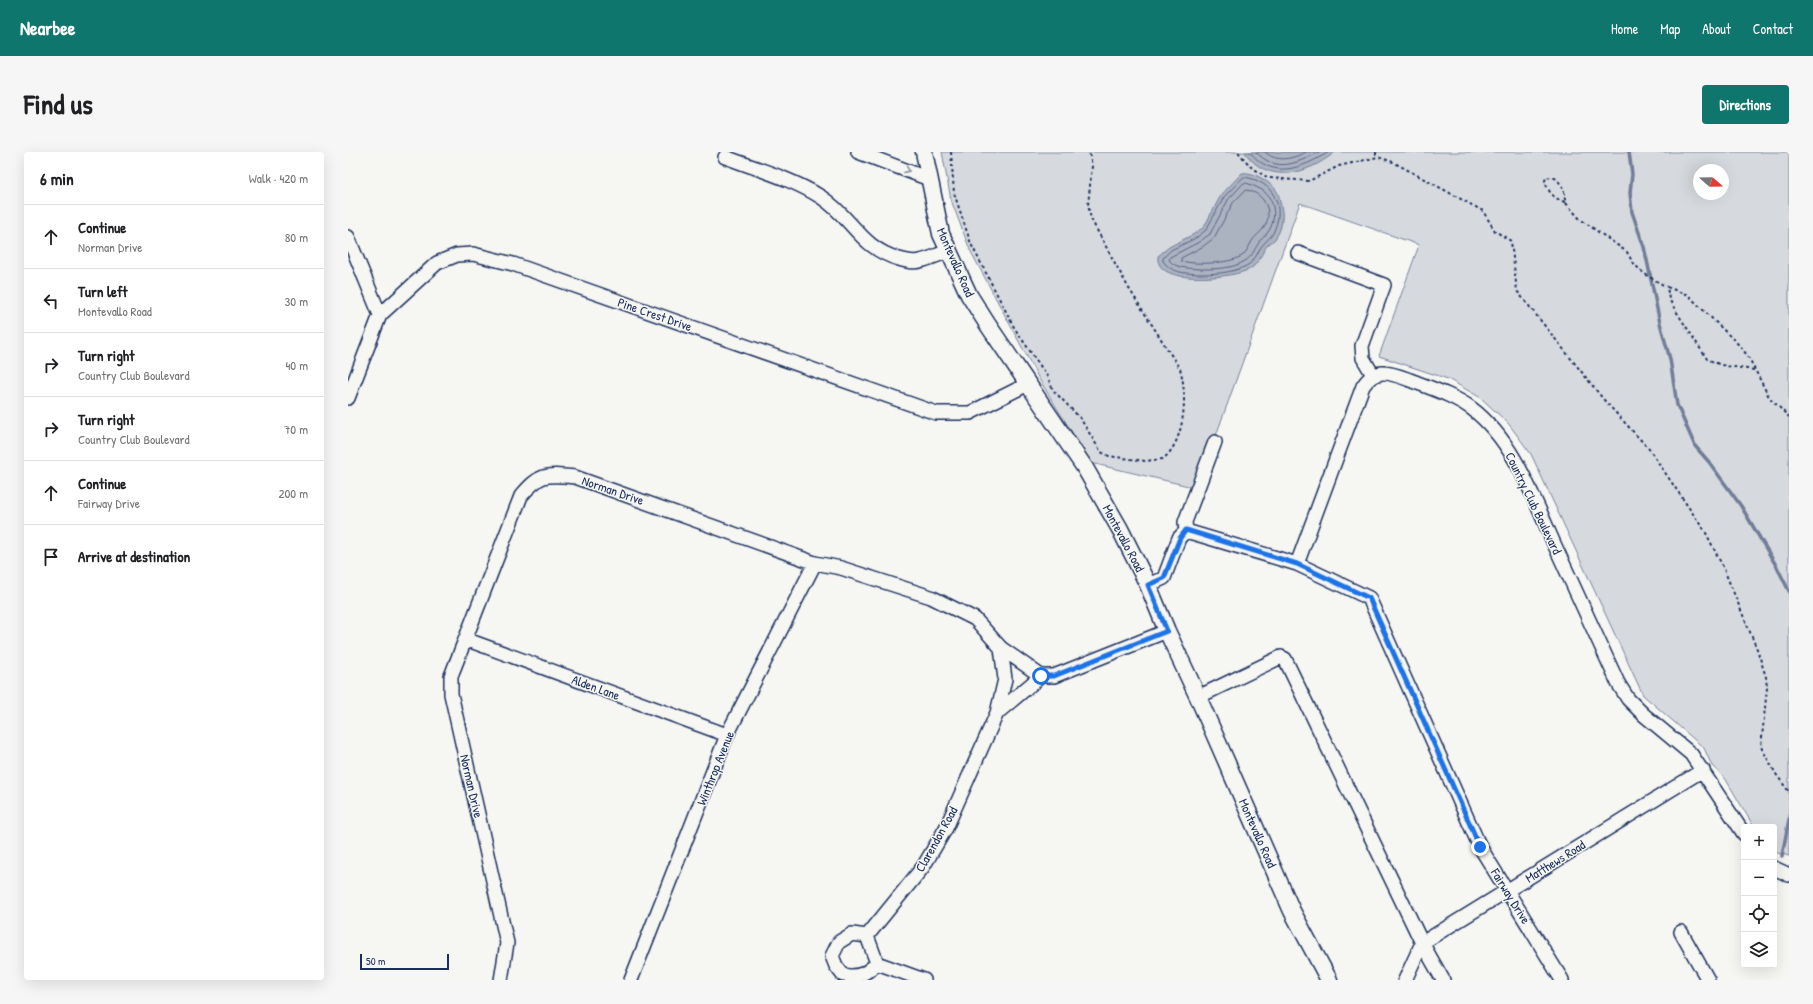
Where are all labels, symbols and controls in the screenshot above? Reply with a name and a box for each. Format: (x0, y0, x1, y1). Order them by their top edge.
text: Nearbee (20, 15, 75, 41)
text: Home (1611, 19, 1638, 38)
text: Map (1660, 19, 1680, 38)
text: About (1702, 19, 1731, 38)
text: Contact (1753, 19, 1793, 38)
text: Find us (24, 85, 93, 123)
button: Directions (1702, 85, 1789, 124)
north arrow (1693, 164, 1729, 200)
one-way arrow (903, 166, 910, 174)
text: 6 min (40, 167, 74, 190)
text: Walk · 420 m (249, 169, 308, 187)
text: Continue (78, 217, 126, 238)
street label: Montevallo Road (933, 225, 979, 299)
icon: ahead (40, 226, 62, 248)
text: 80 m (285, 228, 308, 246)
text: Norman Drive (78, 238, 142, 256)
text: Turn left (78, 281, 128, 302)
icon: left (40, 290, 62, 312)
text: 30 m (285, 292, 308, 310)
street label: Pine Crest Drive (615, 293, 695, 335)
text: Montevallo Road (78, 302, 152, 320)
text: Turn right (78, 345, 134, 366)
icon: right (40, 354, 62, 376)
text: 40 m (285, 356, 308, 374)
text: Country Club Boulevard (78, 366, 190, 384)
text: Turn right (78, 409, 134, 430)
icon: right (40, 418, 62, 440)
text: 70 m (284, 420, 308, 438)
text: Country Club Boulevard (78, 430, 190, 448)
street label: Country Club Boulevard (1501, 449, 1567, 557)
street label: Norman Drive (580, 471, 646, 509)
text: Continue (78, 473, 126, 494)
icon: ahead (40, 482, 62, 504)
text: 200 m (278, 484, 308, 502)
text: Fairway Drive (78, 494, 140, 512)
street label: Montevallo Road (1099, 501, 1149, 575)
icon: arrive (40, 546, 62, 568)
text: Arrive at destination (78, 546, 190, 567)
route start (1032, 667, 1050, 685)
street label: Alden Lane (569, 670, 623, 704)
street label: Winthrop Avenue (692, 728, 738, 808)
street label: Norman Drive (456, 753, 488, 819)
street label: Montevallo Road (1235, 796, 1281, 870)
street label: Clarendon Road (911, 803, 961, 875)
map controls (1741, 824, 1777, 968)
button: + (1741, 824, 1777, 860)
street label: Matthews Road (1522, 835, 1588, 887)
route end (1471, 838, 1489, 856)
button: − (1741, 860, 1777, 896)
street label: Fairway Drive (1486, 864, 1535, 927)
button: locate (1741, 896, 1777, 932)
button: layers (1741, 932, 1777, 968)
scale bar (360, 952, 449, 971)
text: 50 m (366, 954, 386, 968)

